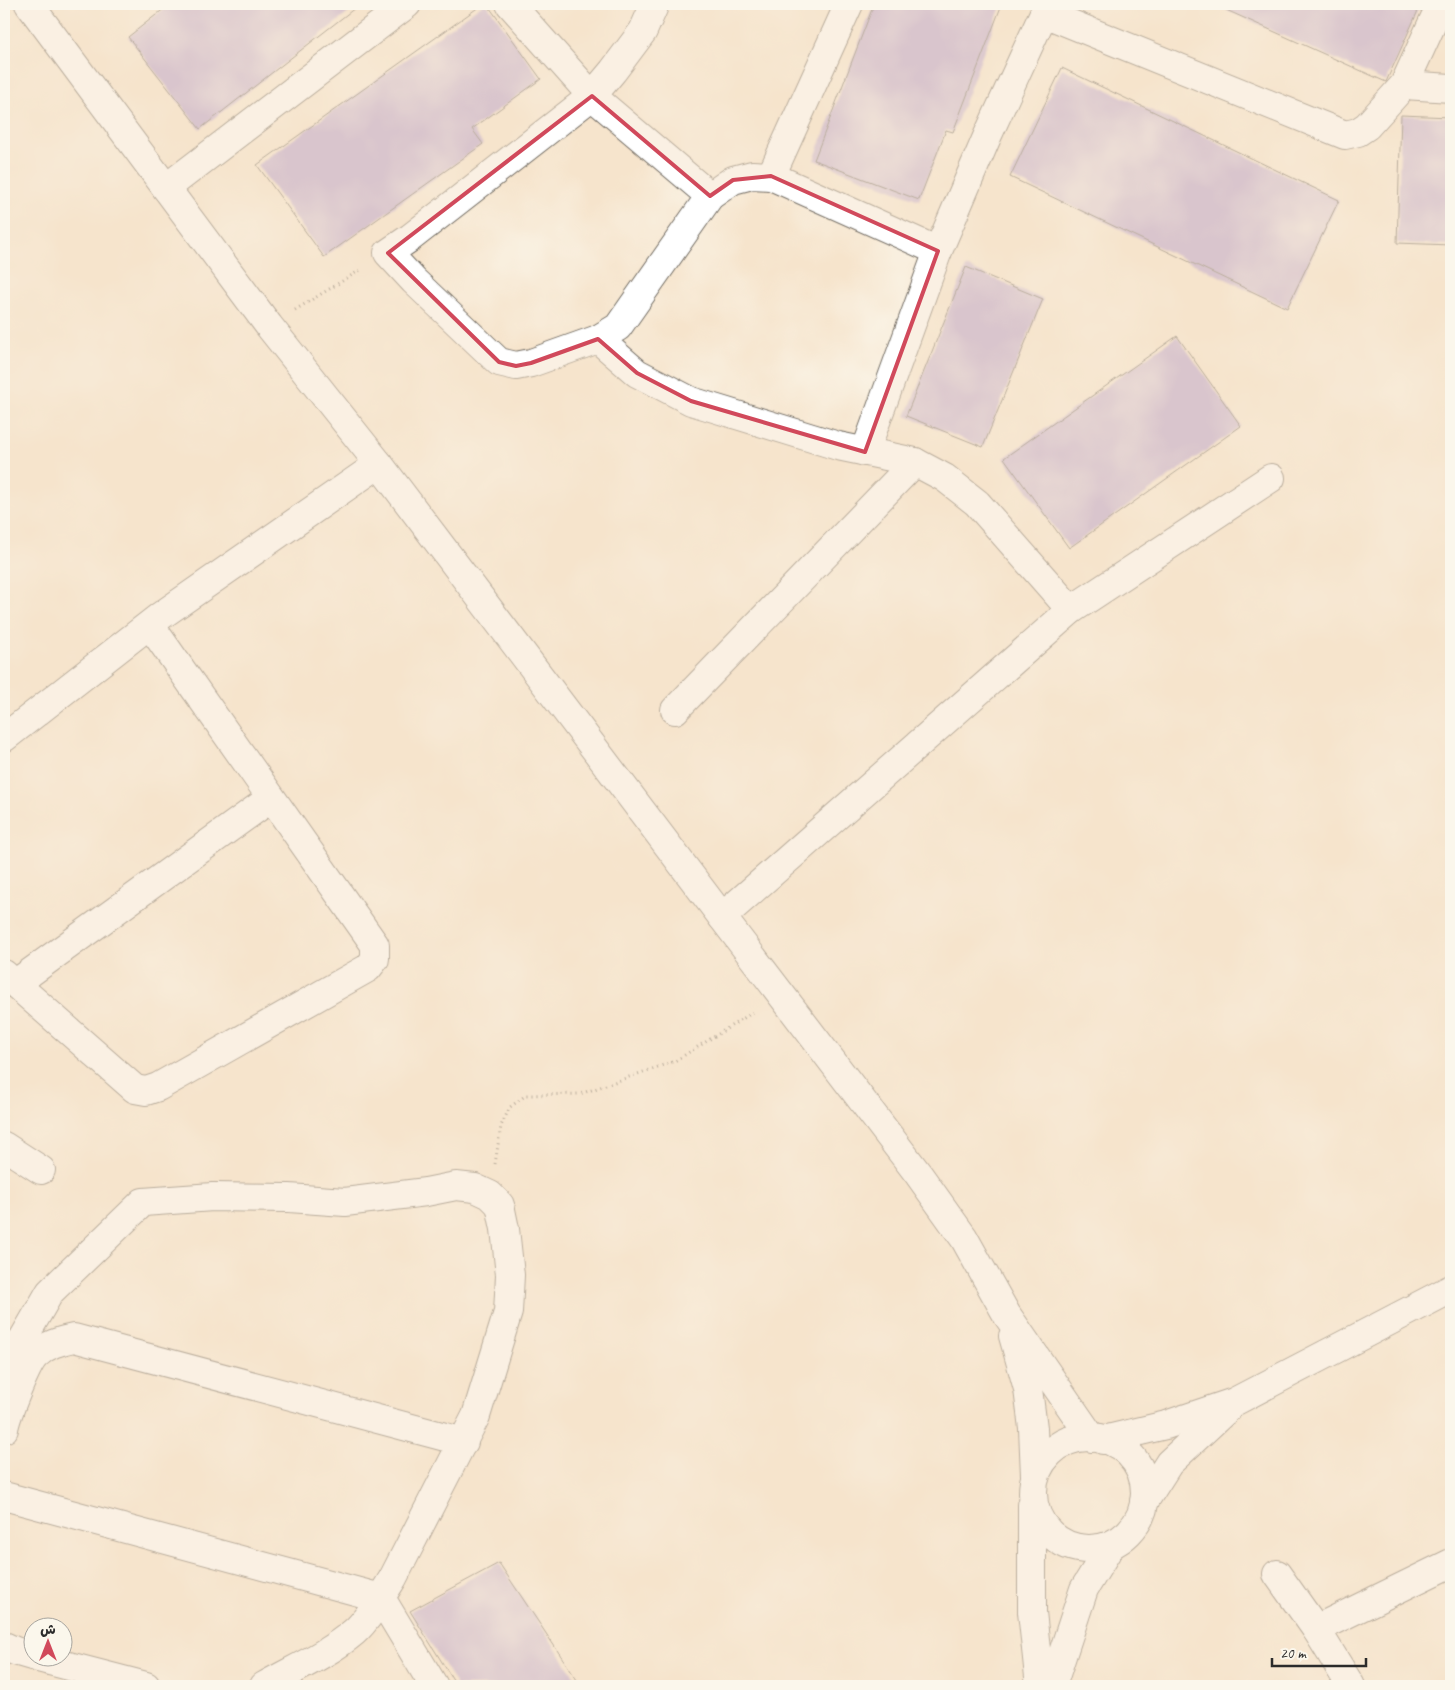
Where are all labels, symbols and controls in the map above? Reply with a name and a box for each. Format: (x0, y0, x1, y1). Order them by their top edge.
north arrow (22, 1618, 72, 1668)
text: ش (40, 1621, 56, 1638)
scale bar (1272, 1635, 1366, 1667)
text: 20 m (1280, 1644, 1307, 1663)

